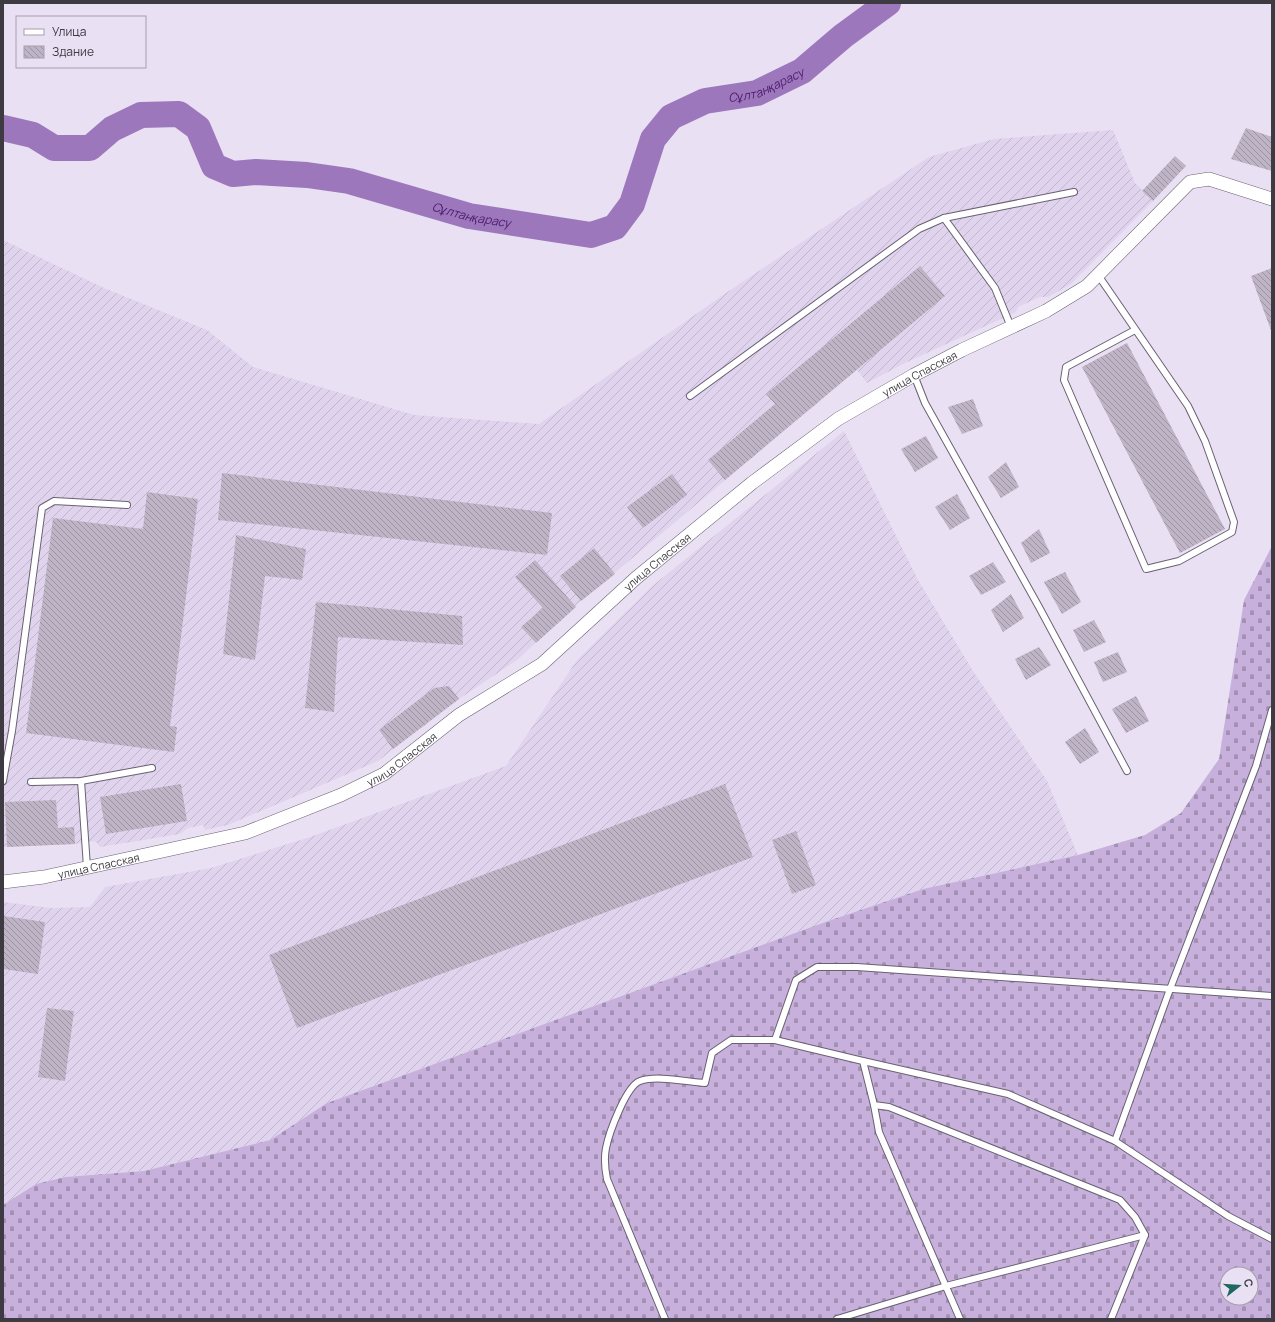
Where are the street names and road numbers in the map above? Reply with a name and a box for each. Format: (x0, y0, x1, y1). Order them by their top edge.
street label: улица Спасская (879, 347, 959, 400)
street label: улица Спасская (620, 529, 694, 594)
street label: улица Спасская (364, 728, 439, 789)
street label: улица Спасская (56, 849, 141, 881)

